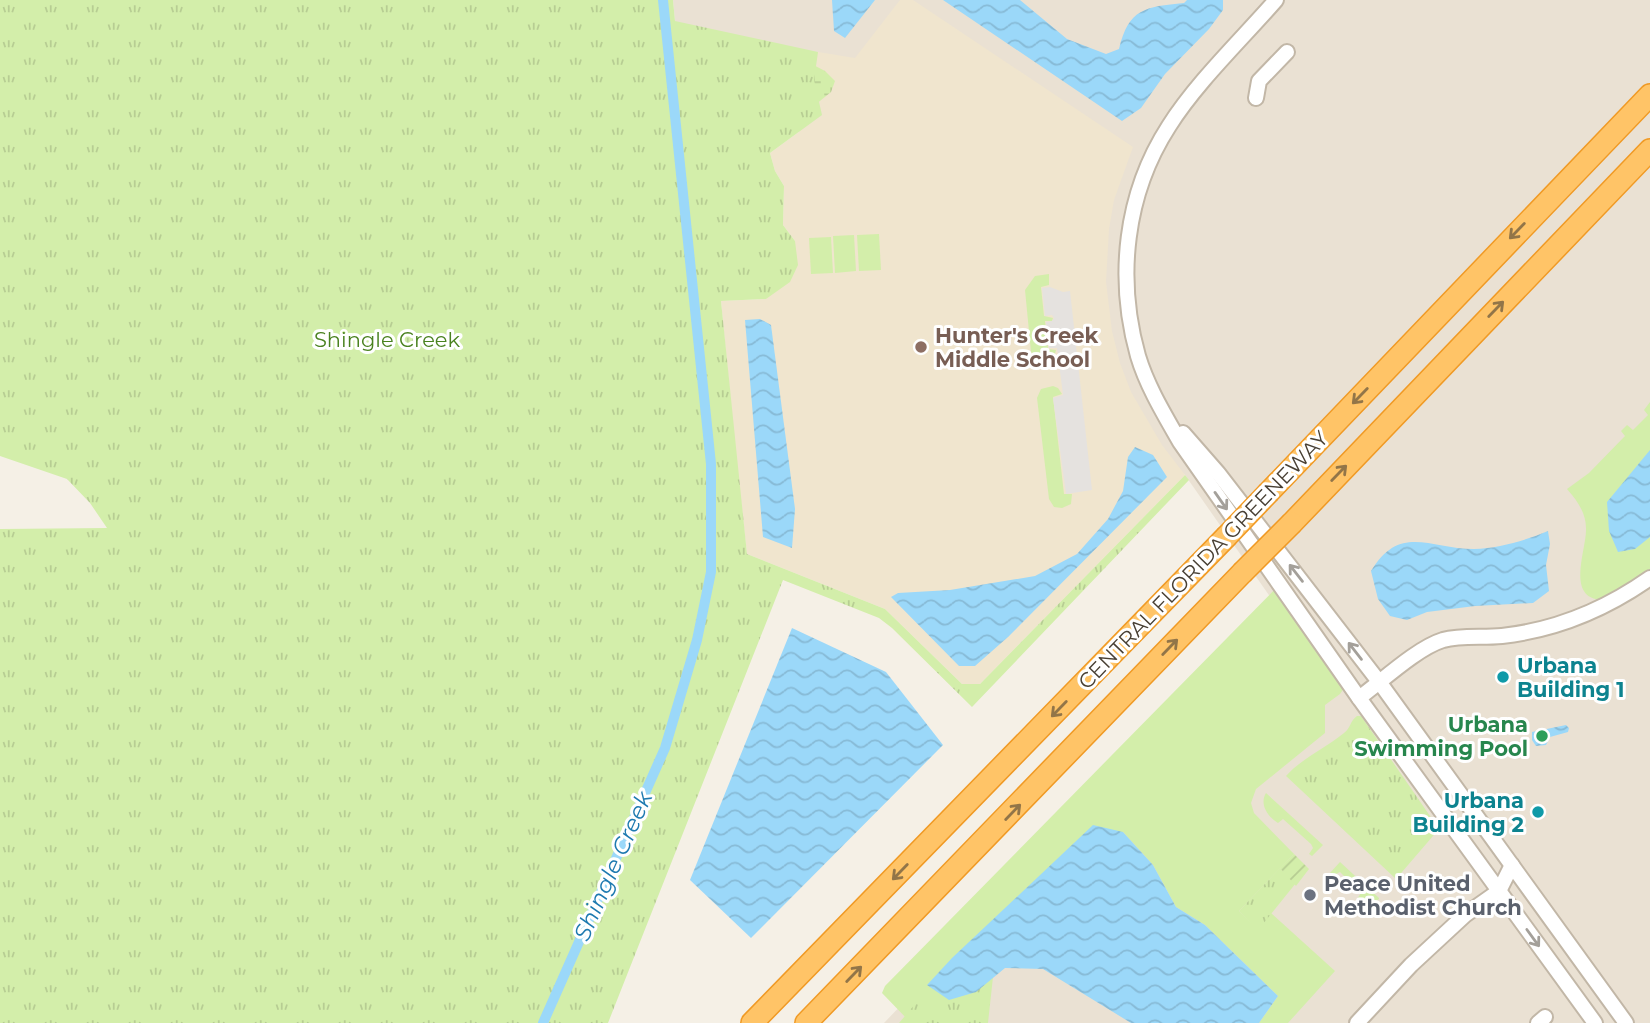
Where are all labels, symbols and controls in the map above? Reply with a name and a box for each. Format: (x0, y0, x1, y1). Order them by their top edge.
one-way arrow (1509, 223, 1526, 240)
one-way arrow (1488, 301, 1505, 318)
place label: Hunter's Creek Middle School (935, 323, 1098, 372)
park label: Shingle Creek (314, 327, 461, 352)
marker: Hunter's Creek Middle School (913, 339, 929, 355)
one-way arrow (1352, 387, 1369, 404)
street label: CENTRAL FLORIDA GREENEWAY (1073, 425, 1334, 694)
one-way arrow (1330, 465, 1347, 482)
one-way arrow (1214, 491, 1228, 510)
one-way arrow (1288, 565, 1303, 583)
one-way arrow (1162, 639, 1179, 656)
one-way arrow (1348, 642, 1363, 660)
place label: Urbana Building 1 (1517, 653, 1624, 702)
marker: Urbana Building 1 (1495, 669, 1511, 685)
one-way arrow (1051, 700, 1068, 717)
place label: Urbana Swimming Pool (1354, 712, 1528, 761)
marker: Urbana Swimming Pool (1534, 728, 1550, 744)
water label: Shingle Creek (568, 786, 659, 945)
place label: Urbana Building 2 (1412, 788, 1524, 837)
one-way arrow (1004, 803, 1021, 820)
marker: Urbana Building 2 (1530, 804, 1546, 820)
one-way arrow (892, 863, 909, 880)
place label: Peace United Methodist Church (1324, 871, 1522, 920)
marker: Peace United Methodist Church (1302, 887, 1318, 903)
one-way arrow (1526, 928, 1540, 947)
one-way arrow (845, 966, 862, 983)

